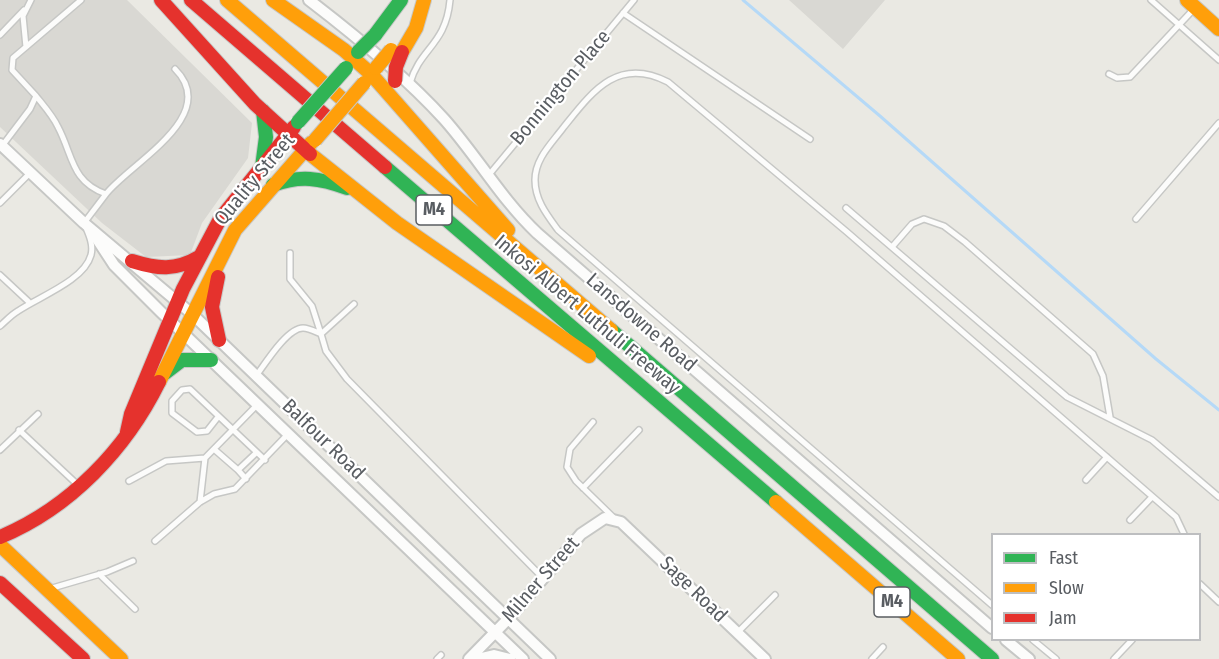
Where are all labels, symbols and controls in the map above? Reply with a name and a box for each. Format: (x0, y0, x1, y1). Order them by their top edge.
street label: Bonnington Place (506, 26, 616, 150)
street label: Quality Street (210, 129, 300, 231)
road number: M4 (416, 195, 452, 225)
street label: Inkosi Albert Luthuli Freeway (489, 230, 685, 400)
street label: Lansdowne Road (581, 269, 701, 377)
street label: Balfour Road (277, 395, 369, 485)
street label: Milner Street (497, 532, 585, 628)
legend (991, 533, 1201, 641)
text: Fast (1049, 547, 1078, 569)
street label: Sage Road (654, 552, 732, 628)
text: Slow (1049, 577, 1084, 599)
road number: M4 (874, 587, 910, 617)
text: Jam (1049, 607, 1077, 629)

